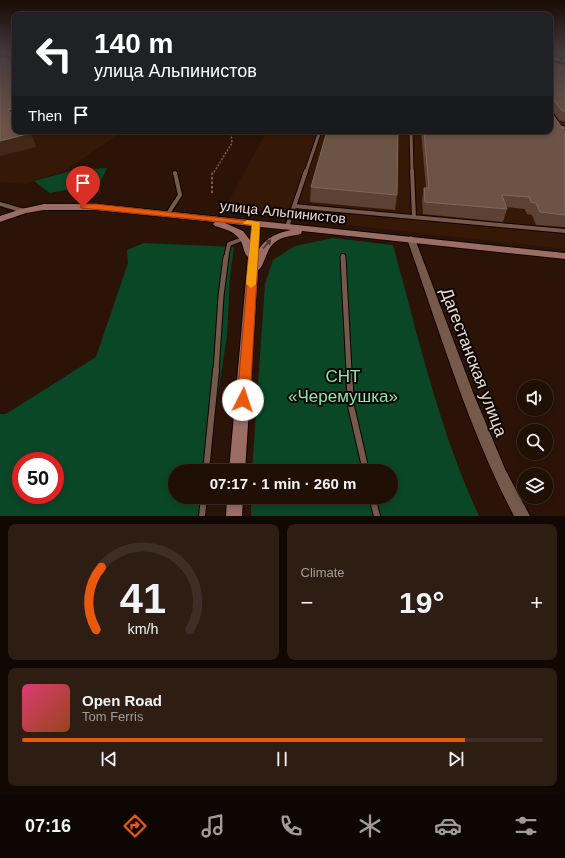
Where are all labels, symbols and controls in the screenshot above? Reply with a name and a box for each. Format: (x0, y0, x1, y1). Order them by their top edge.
icon: left (28, 28, 80, 80)
text: 140 m (94, 28, 173, 59)
text: улица Альпинистов (94, 61, 257, 81)
icon: arrive (70, 104, 92, 126)
text: Then (28, 107, 62, 124)
pin (66, 166, 100, 207)
icon: arrive (72, 172, 94, 194)
street label: улица Альпинистов (219, 197, 347, 227)
one-way arrow (263, 239, 272, 250)
street label: Дагестанская улица (436, 285, 511, 440)
park label: СНТ «Черемушка» (288, 367, 398, 406)
position arrow (222, 379, 264, 421)
map controls (517, 380, 553, 504)
button: sound (517, 380, 553, 416)
button: search (517, 424, 553, 460)
speed limit sign: 50 (12, 452, 64, 504)
button: layers (517, 468, 553, 504)
text: 07:17 · 1 min · 260 m (210, 475, 356, 492)
text: Climate (301, 565, 345, 580)
text: 41 (120, 575, 166, 622)
text: 19° (399, 586, 444, 619)
text: − (301, 590, 313, 615)
text: + (530, 590, 543, 615)
text: km/h (128, 621, 159, 637)
text: Open Road (82, 692, 162, 709)
text: Tom Ferris (82, 709, 143, 724)
icon: previous (98, 748, 120, 770)
icon: pause (271, 748, 293, 770)
icon: next (445, 748, 467, 770)
icon: directions (121, 812, 149, 840)
icon: music (199, 812, 227, 840)
icon: phone (277, 812, 305, 840)
icon: climate (356, 812, 384, 840)
icon: car (434, 812, 462, 840)
icon: filters (512, 812, 540, 840)
text: 07:16 (25, 816, 71, 836)

